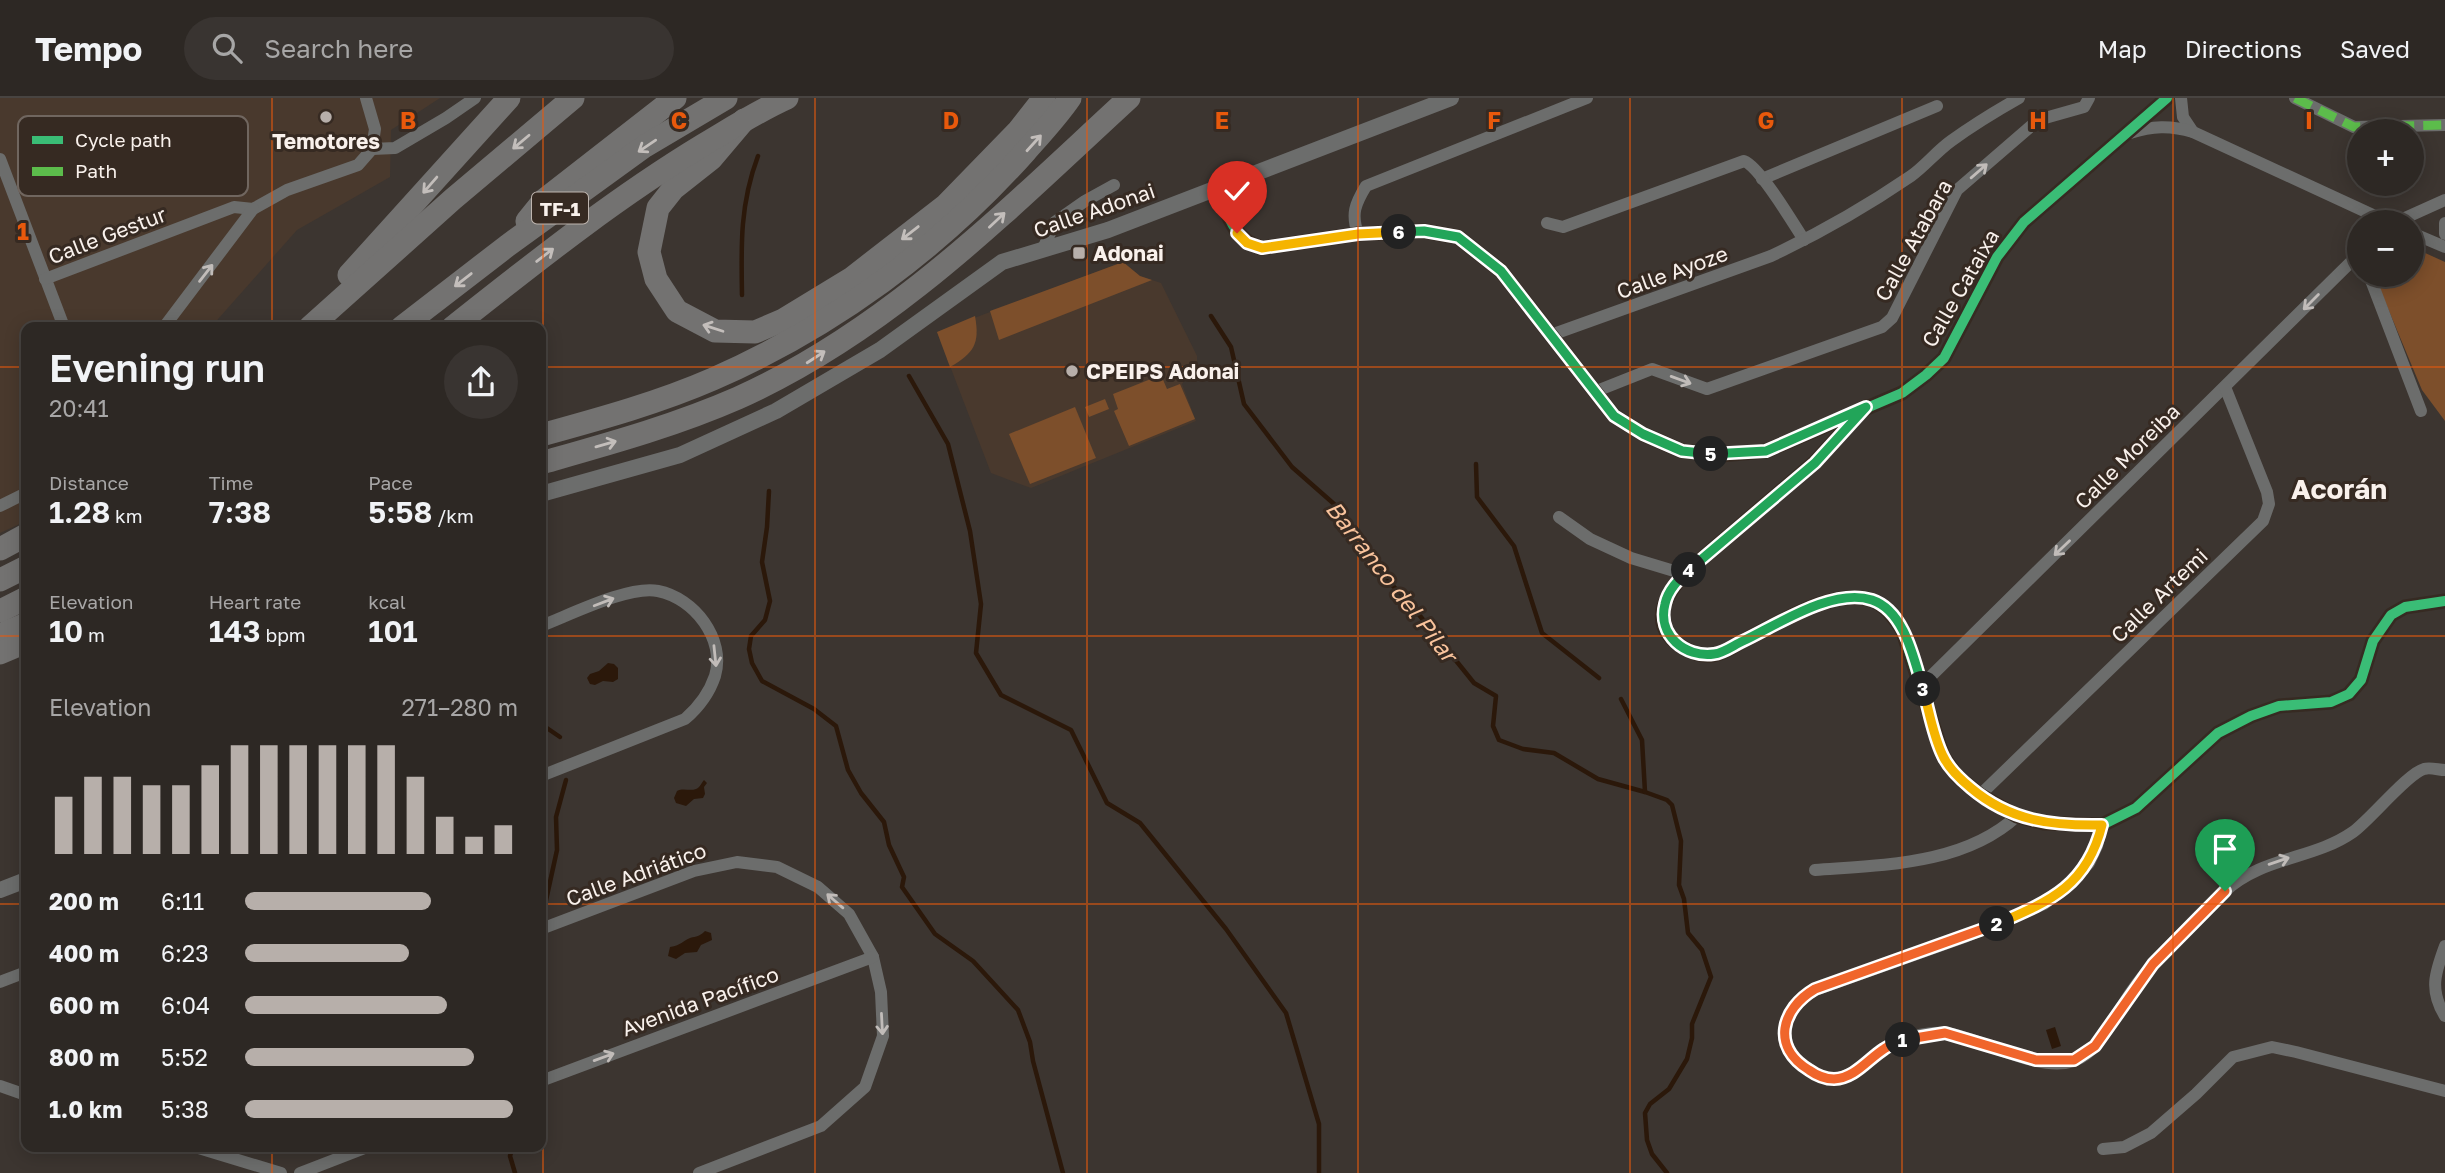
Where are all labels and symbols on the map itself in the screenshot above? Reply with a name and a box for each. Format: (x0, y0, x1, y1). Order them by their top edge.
text: B (400, 106, 416, 134)
text: C (671, 106, 687, 134)
text: D (943, 106, 959, 134)
text: E (1215, 106, 1229, 134)
text: F (1487, 106, 1501, 134)
text: G (1758, 106, 1774, 134)
text: H (2029, 106, 2047, 134)
text: I (2305, 106, 2313, 134)
marker: Temotores (318, 109, 334, 125)
legend (18, 116, 248, 196)
text: Cycle path (75, 128, 172, 151)
place label: Temotores (272, 128, 380, 154)
one-way arrow (512, 134, 530, 150)
one-way arrow (1025, 134, 1041, 152)
one-way arrow (637, 139, 657, 153)
text: Path (75, 159, 117, 182)
pin (1207, 161, 1267, 233)
one-way arrow (1970, 163, 1988, 179)
street label: Calle Atabara (1869, 175, 1957, 305)
one-way arrow (422, 176, 438, 194)
street label: Calle Adonai (1030, 177, 1158, 243)
road number: TF-1 (532, 192, 588, 223)
street label: Calle Gestur (44, 201, 170, 269)
one-way arrow (988, 212, 1006, 228)
pin: 6 (1382, 214, 1416, 250)
text: 1 (17, 217, 29, 245)
street label: Calle Cataixa (1916, 224, 2004, 352)
one-way arrow (902, 225, 920, 240)
place label: Adonai (1093, 240, 1164, 266)
street label: Calle Ayoze (1613, 240, 1731, 304)
marker: Adonai (1071, 245, 1087, 261)
one-way arrow (536, 247, 554, 263)
one-way arrow (198, 264, 213, 283)
one-way arrow (454, 273, 473, 287)
one-way arrow (2302, 293, 2319, 310)
one-way arrow (703, 320, 725, 333)
one-way arrow (805, 349, 825, 363)
place label: CPEIPS Adonai (1086, 358, 1239, 384)
marker: CPEIPS Adonai (1064, 363, 1080, 379)
one-way arrow (1670, 374, 1692, 387)
street label: Calle Moreiba (2069, 398, 2185, 514)
pin: 5 (1694, 436, 1728, 472)
one-way arrow (595, 437, 617, 450)
district label: Acorán (2291, 472, 2387, 505)
water label: Barranco del Pilar (1320, 495, 1465, 669)
one-way arrow (2053, 539, 2070, 556)
street label: Calle Artemi (2105, 542, 2213, 648)
pin: 4 (1672, 552, 1706, 588)
one-way arrow (593, 594, 615, 607)
one-way arrow (709, 644, 722, 667)
pin: 3 (1906, 672, 1940, 706)
pin (2195, 819, 2255, 891)
street label: Calle Adriático (562, 837, 710, 911)
one-way arrow (2268, 854, 2290, 866)
one-way arrow (826, 893, 844, 909)
pin: 2 (1980, 906, 2014, 942)
street label: Avenida Pacífico (618, 961, 782, 1041)
one-way arrow (876, 1012, 889, 1035)
pin: 1 (1885, 1023, 1920, 1058)
one-way arrow (593, 1050, 615, 1062)

